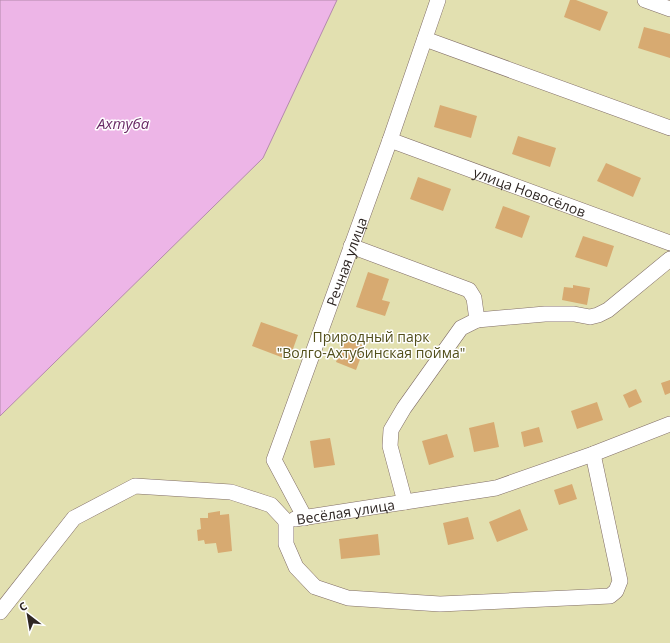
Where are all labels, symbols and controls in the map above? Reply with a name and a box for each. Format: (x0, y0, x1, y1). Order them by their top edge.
water label: Ахтуба (96, 113, 150, 133)
street label: улица Новосёлов (471, 162, 589, 221)
street label: Речная улица (321, 214, 371, 309)
park label: Природный парк "Волго-Ахтубинская пойма" (277, 327, 465, 362)
street label: Весёлая улица (295, 494, 396, 528)
north arrow (8, 595, 48, 635)
text: С (16, 598, 29, 614)

